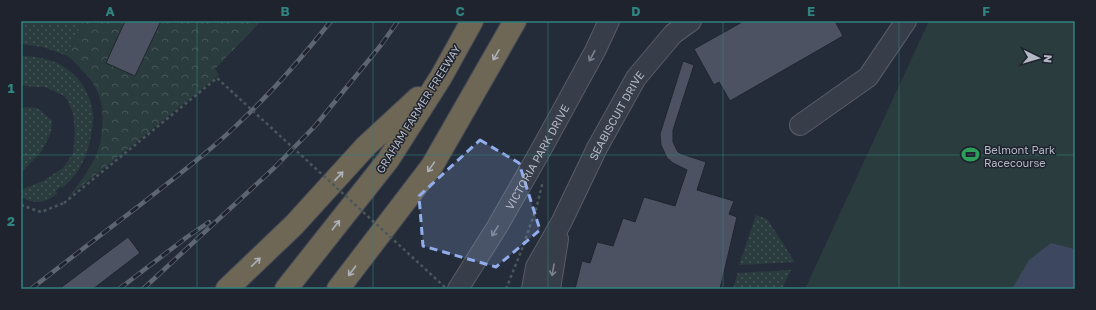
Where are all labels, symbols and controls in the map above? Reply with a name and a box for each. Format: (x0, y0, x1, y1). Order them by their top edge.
text: A (105, 3, 115, 19)
text: B (280, 3, 290, 19)
text: C (455, 3, 465, 19)
text: D (631, 3, 641, 19)
text: E (807, 3, 815, 19)
text: F (982, 3, 990, 19)
north arrow (1018, 38, 1058, 78)
street label: GRAHAM FARMER FREEWAY (373, 43, 463, 175)
one-way arrow (491, 49, 499, 61)
one-way arrow (588, 50, 596, 62)
text: N (1042, 54, 1055, 64)
street label: SEABISCUIT DRIVE (586, 68, 646, 162)
text: 1 (8, 80, 15, 96)
street label: VICTORIA PARK DRIVE (502, 102, 571, 211)
place label: Belmont Park Racecourse (984, 143, 1055, 169)
sports icon: Belmont Park Racecourse (961, 145, 981, 165)
one-way arrow (427, 161, 435, 172)
one-way arrow (334, 171, 344, 181)
text: 2 (7, 213, 15, 229)
one-way arrow (332, 220, 341, 231)
one-way arrow (491, 225, 499, 236)
one-way arrow (251, 257, 261, 267)
one-way arrow (549, 263, 557, 276)
one-way arrow (348, 265, 356, 276)

